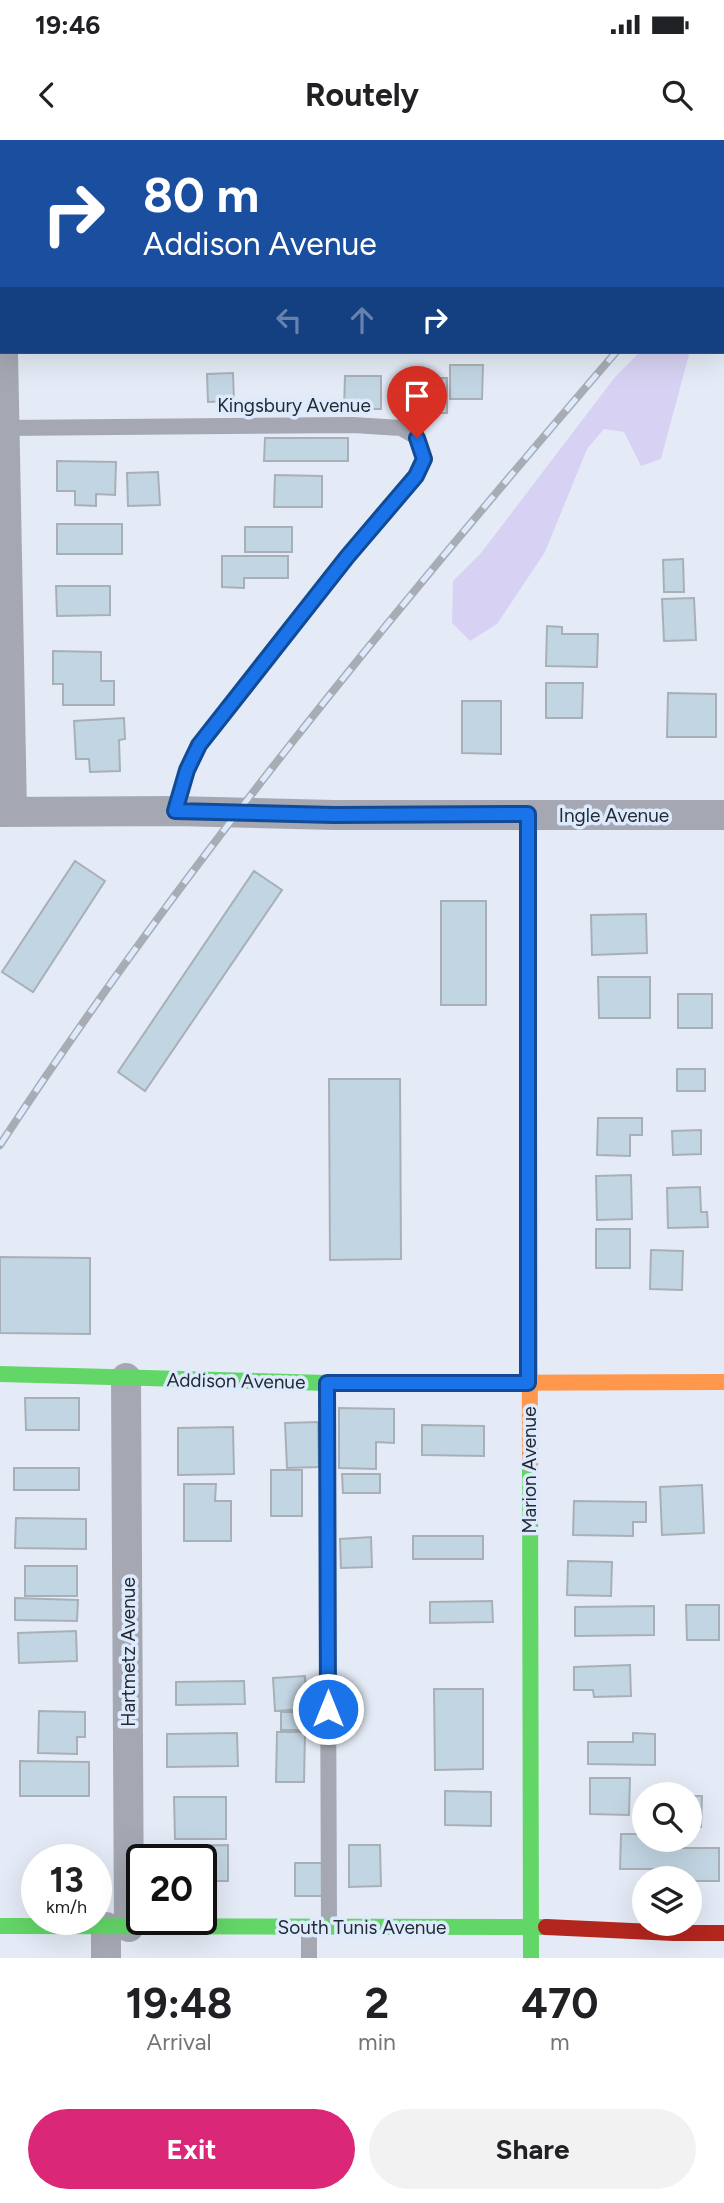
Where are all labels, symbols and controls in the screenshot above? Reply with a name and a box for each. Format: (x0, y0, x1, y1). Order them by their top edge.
text: 19:46 (35, 9, 100, 41)
icon: back (28, 76, 66, 114)
text: Routely (305, 76, 419, 114)
icon: search (658, 76, 696, 114)
text: 80 m (143, 165, 259, 224)
icon: right (28, 168, 119, 259)
text: Addison Avenue (143, 225, 377, 263)
icon: left (270, 301, 308, 339)
icon: ahead (343, 301, 381, 339)
icon: right (416, 301, 454, 339)
pin (387, 366, 447, 438)
icon: arrive (398, 377, 436, 415)
street label: Kingsbury Avenue (217, 394, 371, 417)
street label: Ingle Avenue (559, 804, 669, 827)
street label: Addison Avenue (166, 1368, 306, 1394)
street label: Marion Avenue (518, 1406, 541, 1534)
street label: Hartmetz Avenue (117, 1577, 140, 1727)
position arrow (291, 1672, 365, 1746)
map controls (632, 1782, 702, 1936)
button: search (632, 1782, 702, 1852)
speed limit sign: 20 (126, 1844, 217, 1935)
text: 13 (49, 1859, 84, 1901)
button: layers (632, 1866, 702, 1936)
text: km/h (46, 1896, 87, 1918)
street label: South Tunis Avenue (278, 1916, 446, 1939)
text: 19:48 (126, 1978, 233, 2029)
text: 2 (365, 1978, 389, 2029)
text: 470 (521, 1978, 598, 2029)
text: Arrival (147, 2028, 212, 2056)
text: min (358, 2028, 396, 2056)
text: m (550, 2028, 570, 2056)
button: Exit (28, 2109, 355, 2189)
button: Share (369, 2109, 696, 2189)

